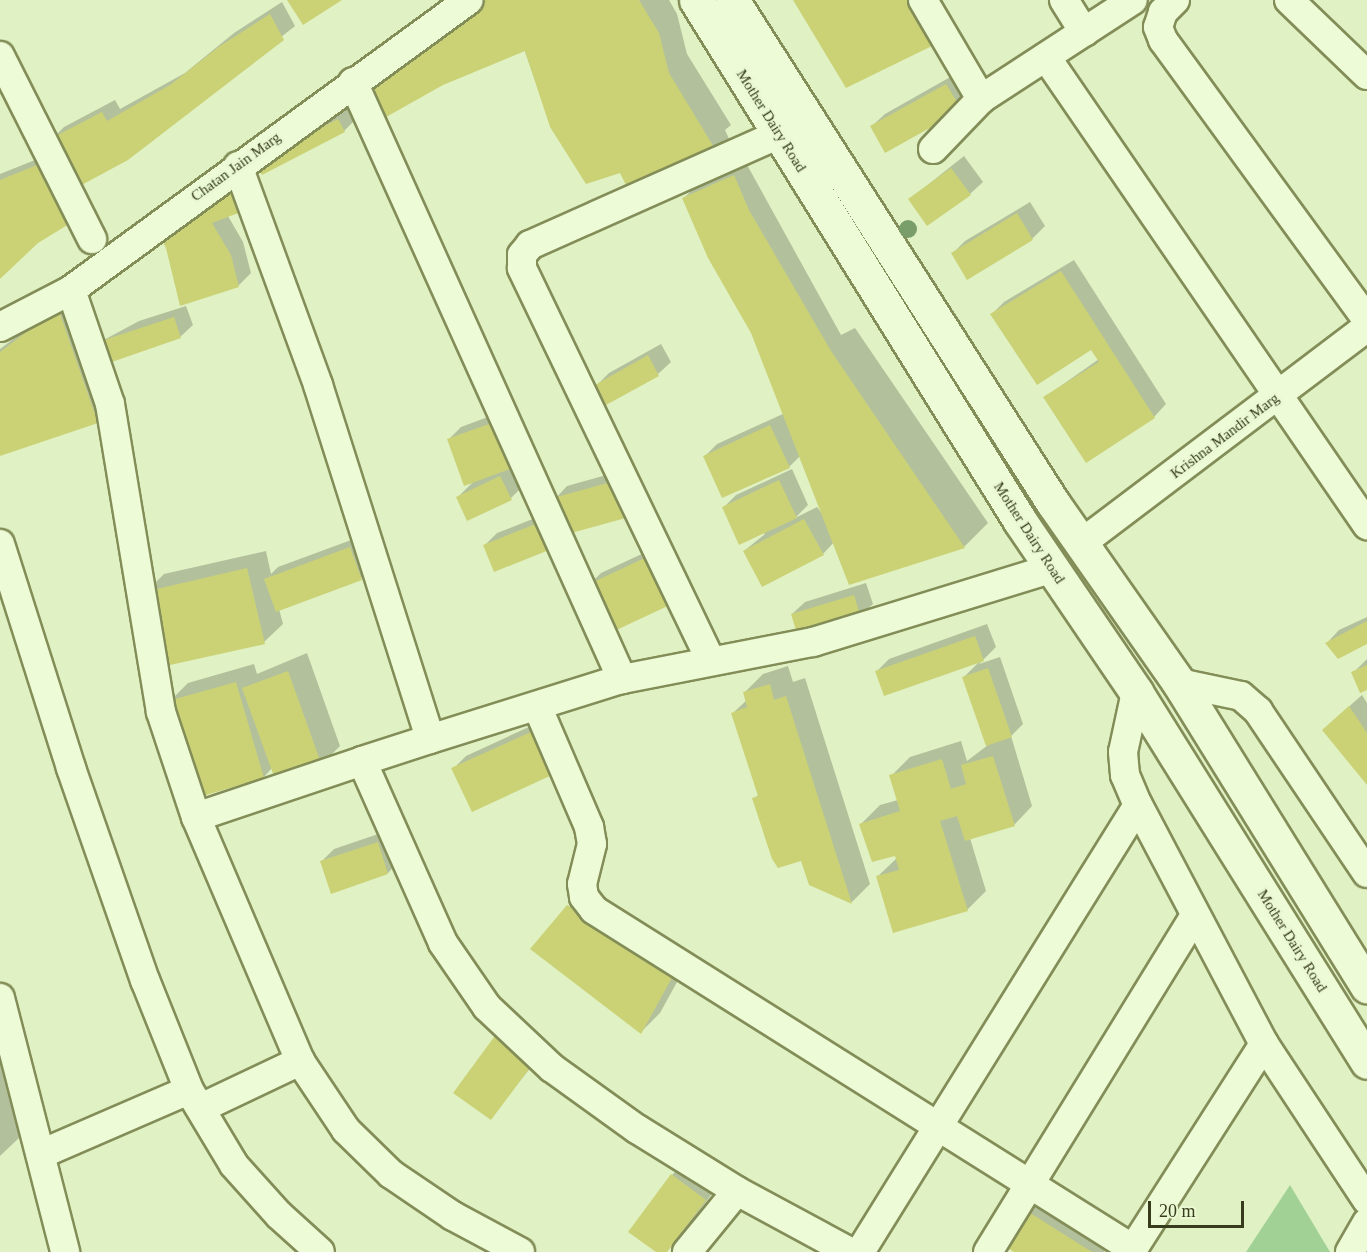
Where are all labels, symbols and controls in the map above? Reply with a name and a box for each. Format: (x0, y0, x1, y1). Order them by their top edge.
street label: Mother Dairy Road (732, 66, 810, 176)
street label: Chatan Jain Marg (188, 128, 284, 206)
street label: Krishna Mandir Marg (1167, 389, 1283, 483)
street label: Mother Dairy Road (989, 479, 1069, 587)
street label: Mother Dairy Road (1253, 886, 1331, 996)
scale bar (1151, 1189, 1247, 1227)
text: 20 m (1159, 1201, 1196, 1221)

